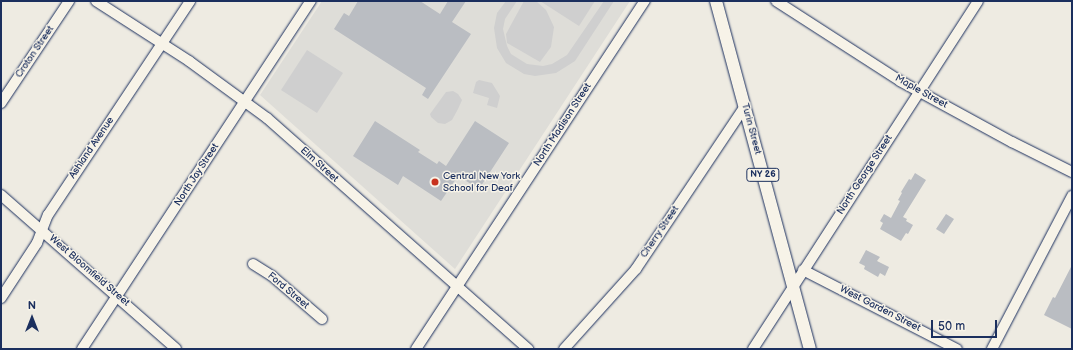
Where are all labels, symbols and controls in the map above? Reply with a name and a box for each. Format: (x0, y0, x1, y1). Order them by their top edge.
street label: Croton Street (13, 24, 57, 80)
street label: Maple Street (893, 73, 949, 111)
street label: North Madison Street (532, 81, 594, 169)
street label: Turin Street (738, 102, 764, 156)
street label: Ashland Avenue (67, 115, 117, 181)
street label: North George Street (835, 133, 895, 217)
street label: North Jay Street (172, 141, 222, 209)
street label: Elm Street (297, 145, 341, 185)
road number: NY 26 (746, 168, 780, 182)
place label: Central New York School for Deaf (443, 170, 521, 194)
marker: Central New York School for Deaf (430, 177, 440, 187)
street label: Cherry Street (638, 203, 682, 261)
street label: West Bloomfield Street (46, 233, 132, 309)
street label: Ford Street (265, 270, 311, 312)
street label: West Garden Street (838, 283, 922, 335)
north arrow (12, 298, 52, 338)
text: N (28, 299, 36, 312)
scale bar (933, 312, 999, 338)
text: 50 m (938, 319, 965, 334)

